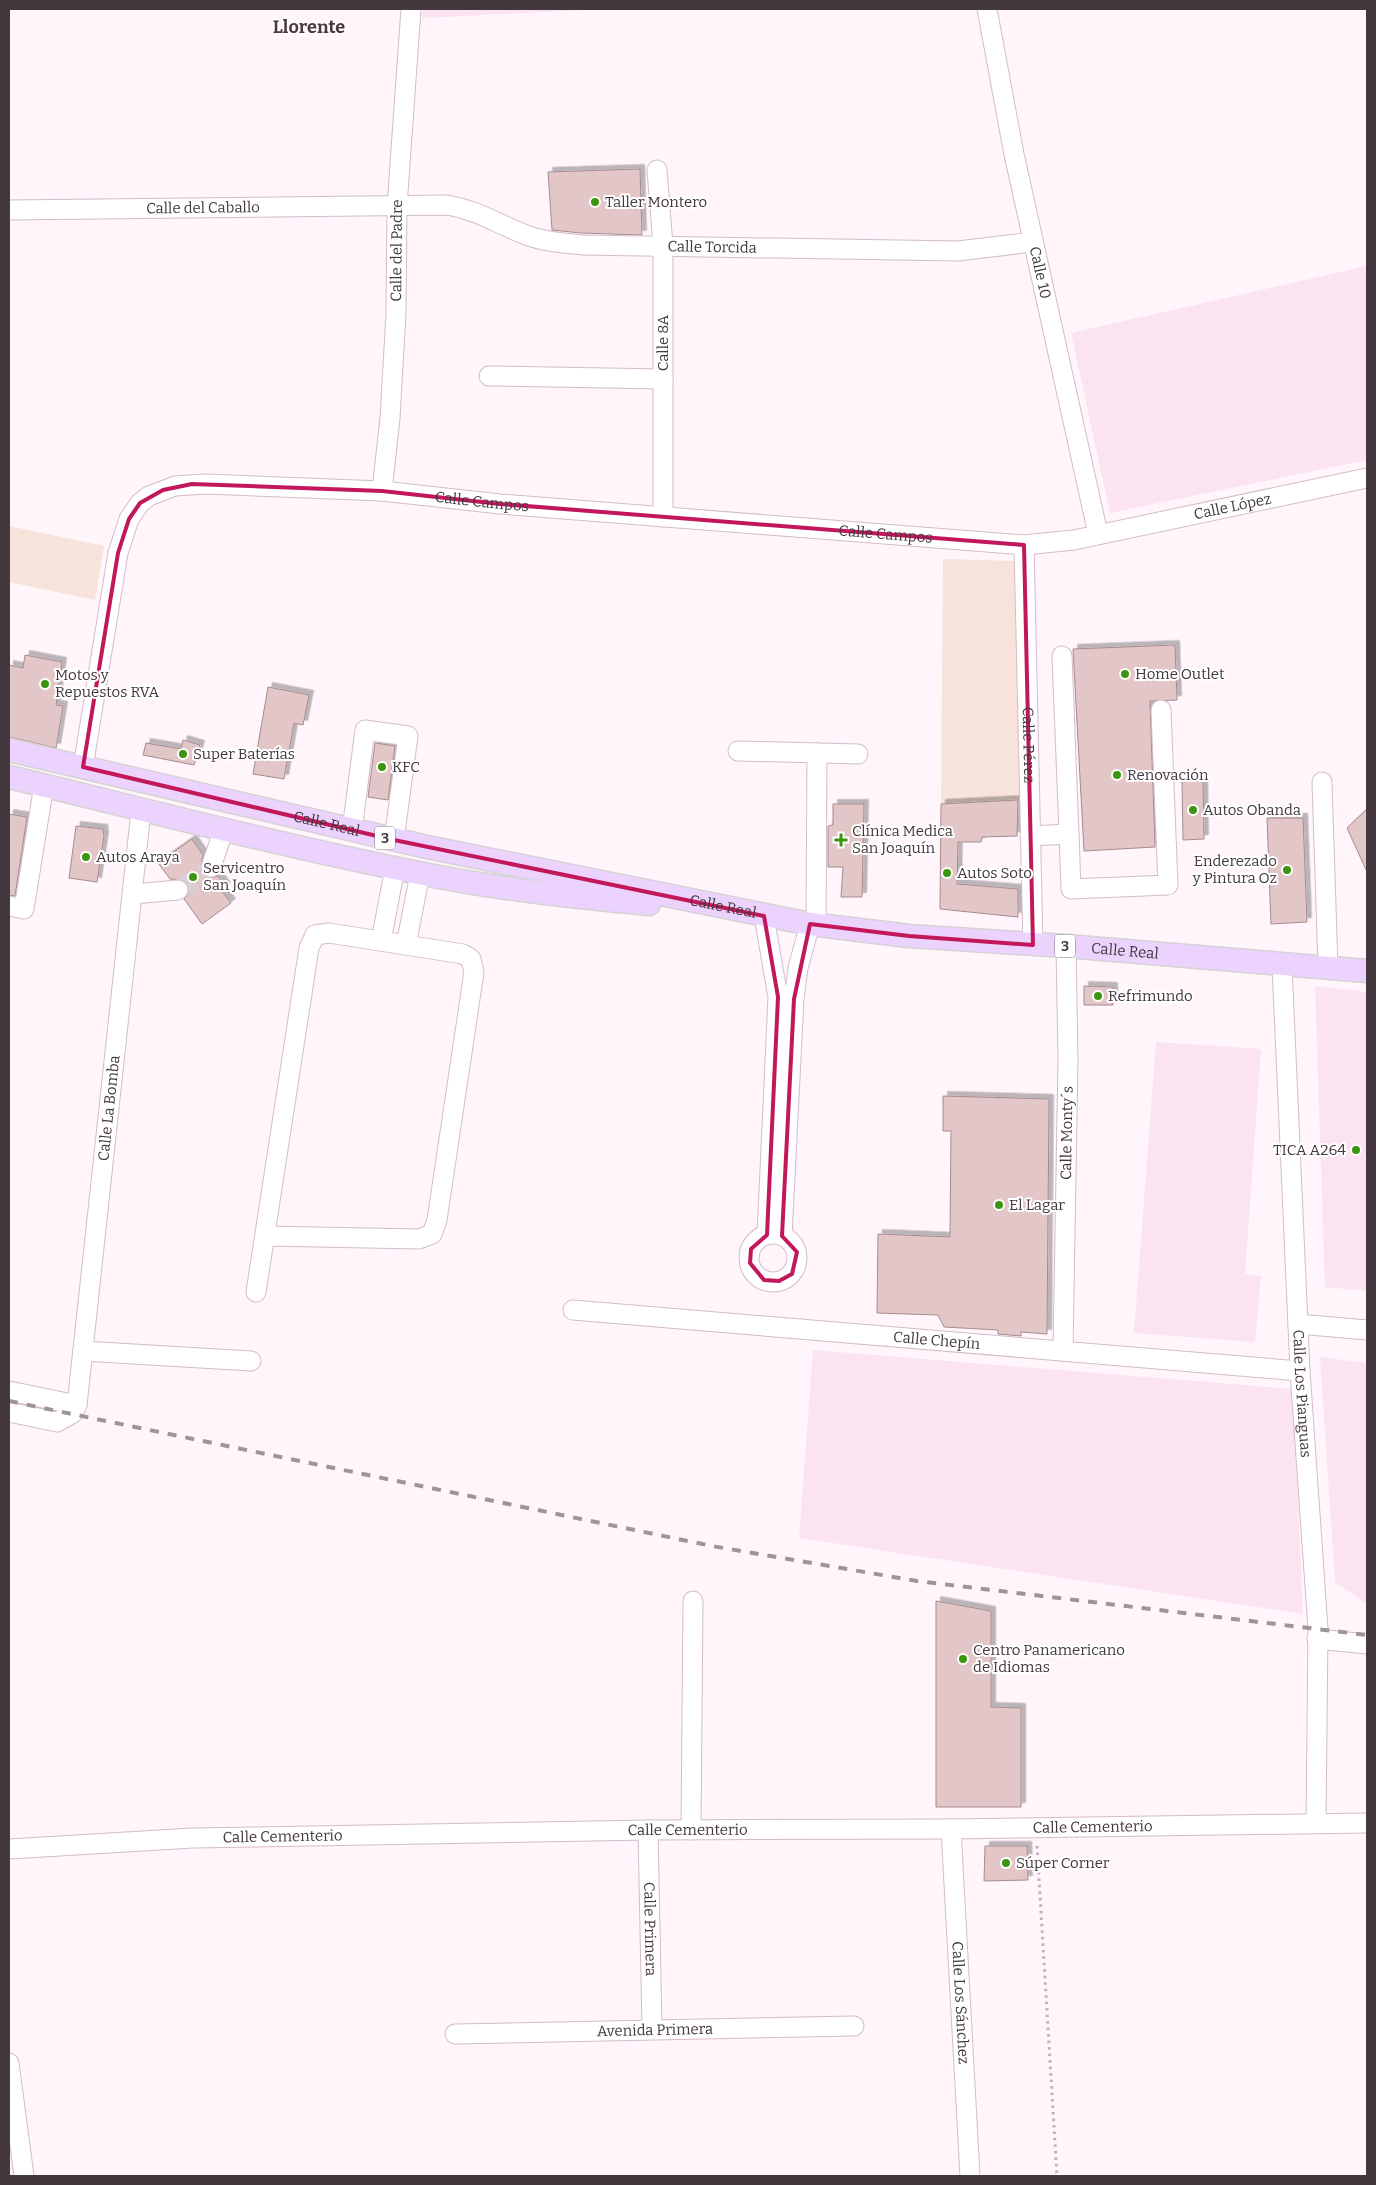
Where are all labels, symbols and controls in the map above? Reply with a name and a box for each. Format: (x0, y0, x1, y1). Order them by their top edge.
district label: Llorente (273, 16, 345, 38)
place label: Taller Montero (605, 193, 707, 211)
marker: Taller Montero (589, 196, 601, 208)
street label: Calle del Caballo (146, 198, 260, 217)
street label: Calle del Padre (387, 199, 406, 302)
street label: Calle Torcida (667, 237, 757, 257)
street label: Calle 10 (1026, 245, 1055, 301)
street label: Calle 8A (654, 314, 672, 371)
street label: Calle Campos (434, 488, 530, 515)
street label: Calle López (1192, 490, 1273, 523)
street label: Calle Campos (838, 522, 933, 547)
place label: Home Outlet (1135, 665, 1225, 683)
place label: Motos y Repuestos RVA (55, 666, 160, 701)
marker: Home Outlet (1119, 668, 1131, 680)
marker: Motos y Repuestos RVA (39, 678, 51, 690)
street label: Calle Pérez (1019, 707, 1038, 783)
place label: Super Baterías (193, 745, 295, 763)
marker: Super Baterías (177, 748, 189, 760)
place label: KFC (392, 758, 420, 776)
marker: KFC (376, 761, 388, 773)
place label: Renovación (1127, 766, 1209, 784)
marker: Renovación (1111, 769, 1123, 781)
place label: Autos Obanda (1203, 801, 1301, 819)
marker: Autos Obanda (1187, 804, 1199, 816)
street label: Calle Real (292, 807, 362, 840)
place label: Clínica Medica San Joaquín (852, 822, 953, 857)
road number: 3 (375, 826, 395, 850)
marker: Clínica Medica San Joaquín (834, 833, 848, 847)
place label: Autos Araya (96, 848, 180, 866)
marker: Autos Araya (80, 851, 92, 863)
place label: Enderezado y Pintura Oz (1192, 852, 1277, 887)
place label: Servicentro San Joaquín (203, 859, 286, 894)
place label: Autos Soto (957, 864, 1032, 882)
marker: Enderezado y Pintura Oz (1281, 864, 1293, 876)
marker: Autos Soto (941, 867, 953, 879)
marker: Servicentro San Joaquín (187, 871, 199, 883)
street label: Calle Real (688, 891, 758, 922)
road number: 3 (1055, 934, 1075, 958)
street label: Calle Real (1090, 939, 1160, 963)
place label: Refrimundo (1108, 987, 1193, 1005)
marker: Refrimundo (1092, 990, 1104, 1002)
street label: Calle La Bomba (94, 1054, 124, 1162)
street label: Calle Monty´s (1057, 1086, 1077, 1180)
place label: TICA A264 (1273, 1141, 1346, 1159)
marker: TICA A264 (1350, 1144, 1362, 1156)
place label: El Lagar (1009, 1196, 1065, 1214)
marker: El Lagar (993, 1199, 1005, 1211)
street label: Calle Chepín (893, 1328, 981, 1353)
street label: Calle Los Pianguas (1289, 1329, 1315, 1458)
place label: Centro Panamericano de Idiomas (973, 1641, 1125, 1676)
marker: Centro Panamericano de Idiomas (957, 1653, 969, 1665)
street label: Calle Cementerio (1032, 1817, 1153, 1837)
street label: Calle Cementerio (627, 1821, 748, 1839)
street label: Calle Cementerio (223, 1826, 343, 1846)
place label: Súper Corner (1016, 1854, 1110, 1872)
marker: Súper Corner (1000, 1857, 1012, 1869)
street label: Calle Primera (640, 1882, 660, 1976)
street label: Calle Los Sánchez (948, 1941, 973, 2065)
street label: Avenida Primera (597, 2020, 713, 2040)

